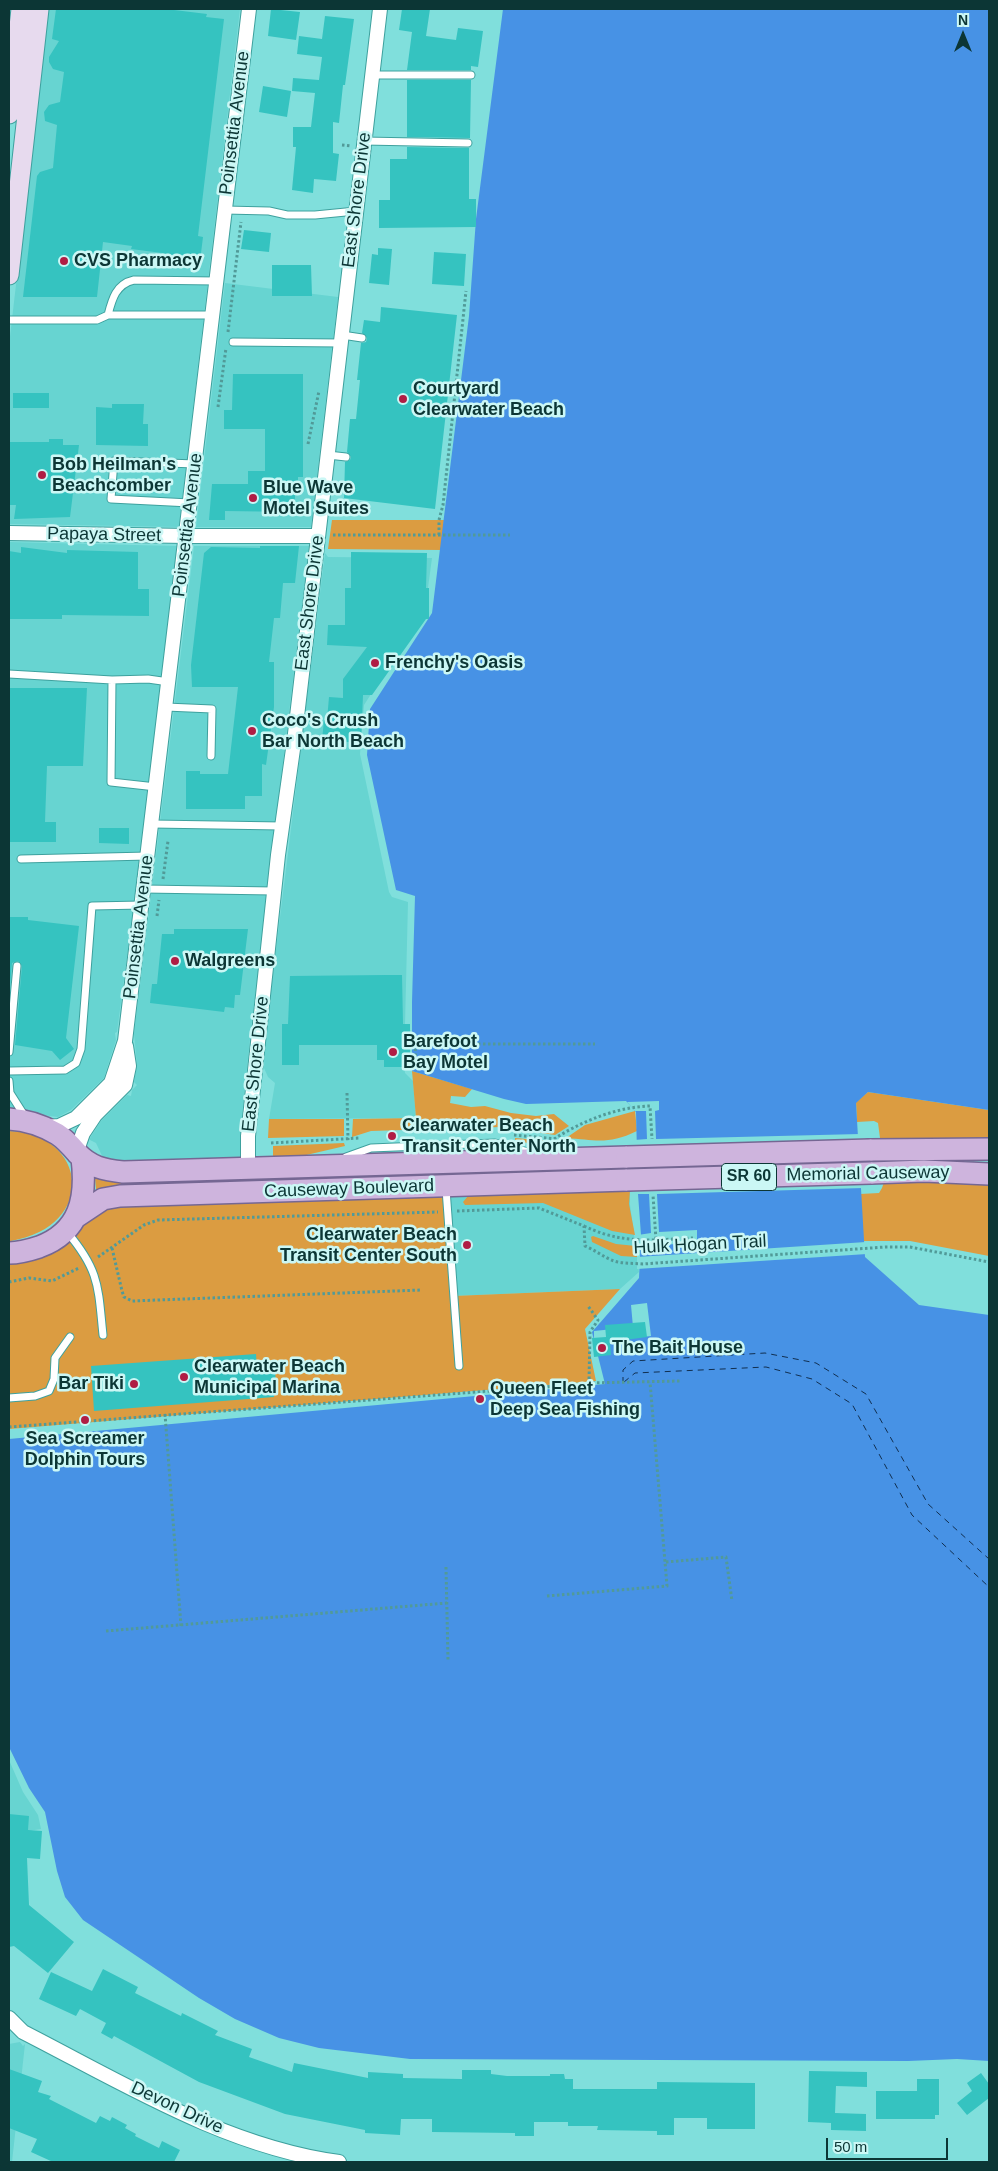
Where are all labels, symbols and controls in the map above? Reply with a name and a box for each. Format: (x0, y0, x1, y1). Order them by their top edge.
north arrow (938, 10, 988, 60)
text: N (958, 12, 968, 28)
street label: Poinsettia Avenue (215, 50, 255, 196)
street label: East Shore Drive (338, 131, 376, 269)
place label: CVS Pharmacy (74, 250, 202, 272)
marker: CVS Pharmacy (58, 255, 70, 267)
place label: Courtyard Clearwater Beach (413, 378, 564, 420)
marker: Courtyard Clearwater Beach (397, 393, 409, 405)
street label: Poinsettia Avenue (168, 452, 208, 598)
place label: Bob Heilman's Beachcomber (52, 454, 176, 496)
marker: Bob Heilman's Beachcomber (36, 469, 48, 481)
place label: Blue Wave Motel Suites (263, 477, 369, 520)
marker: Blue Wave Motel Suites (247, 492, 259, 504)
street label: Papaya Street (47, 523, 161, 547)
street label: East Shore Drive (291, 534, 329, 672)
place label: Frenchy's Oasis (385, 652, 523, 674)
marker: Frenchy's Oasis (369, 657, 381, 669)
place label: Coco's Crush Bar North Beach (262, 710, 404, 752)
marker: Coco's Crush Bar North Beach (246, 725, 258, 737)
street label: Poinsettia Avenue (119, 854, 159, 1000)
place label: Walgreens (185, 950, 275, 972)
marker: Walgreens (169, 955, 181, 967)
street label: East Shore Drive (238, 995, 274, 1133)
place label: Barefoot Bay Motel (403, 1031, 488, 1074)
marker: Barefoot Bay Motel (387, 1046, 399, 1058)
place label: Clearwater Beach Transit Center North (402, 1115, 576, 1158)
marker: Clearwater Beach Transit Center North (386, 1130, 398, 1142)
street label: Memorial Causeway (786, 1162, 950, 1186)
road number: SR 60 (722, 1164, 776, 1190)
street label: Causeway Boulevard (264, 1175, 434, 1203)
place label: Clearwater Beach Transit Center South (280, 1224, 457, 1266)
street label: Hulk Hogan Trail (633, 1231, 767, 1259)
marker: Clearwater Beach Transit Center South (461, 1239, 473, 1251)
place label: The Bait House (612, 1337, 743, 1359)
marker: The Bait House (596, 1342, 608, 1354)
place label: Clearwater Beach Municipal Marina (194, 1356, 345, 1398)
marker: Clearwater Beach Municipal Marina (178, 1371, 190, 1383)
place label: Bar Tiki (58, 1373, 124, 1395)
marker: Bar Tiki (128, 1378, 140, 1390)
place label: Queen Fleet Deep Sea Fishing (490, 1378, 640, 1420)
marker: Queen Fleet Deep Sea Fishing (474, 1393, 486, 1405)
marker: Sea Screamer Dolphin Tours (79, 1414, 91, 1426)
place label: Sea Screamer Dolphin Tours (25, 1428, 145, 1470)
street label: Devon Drive (128, 2077, 226, 2139)
scale bar (828, 2128, 950, 2160)
text: 50 m (834, 2138, 867, 2155)

